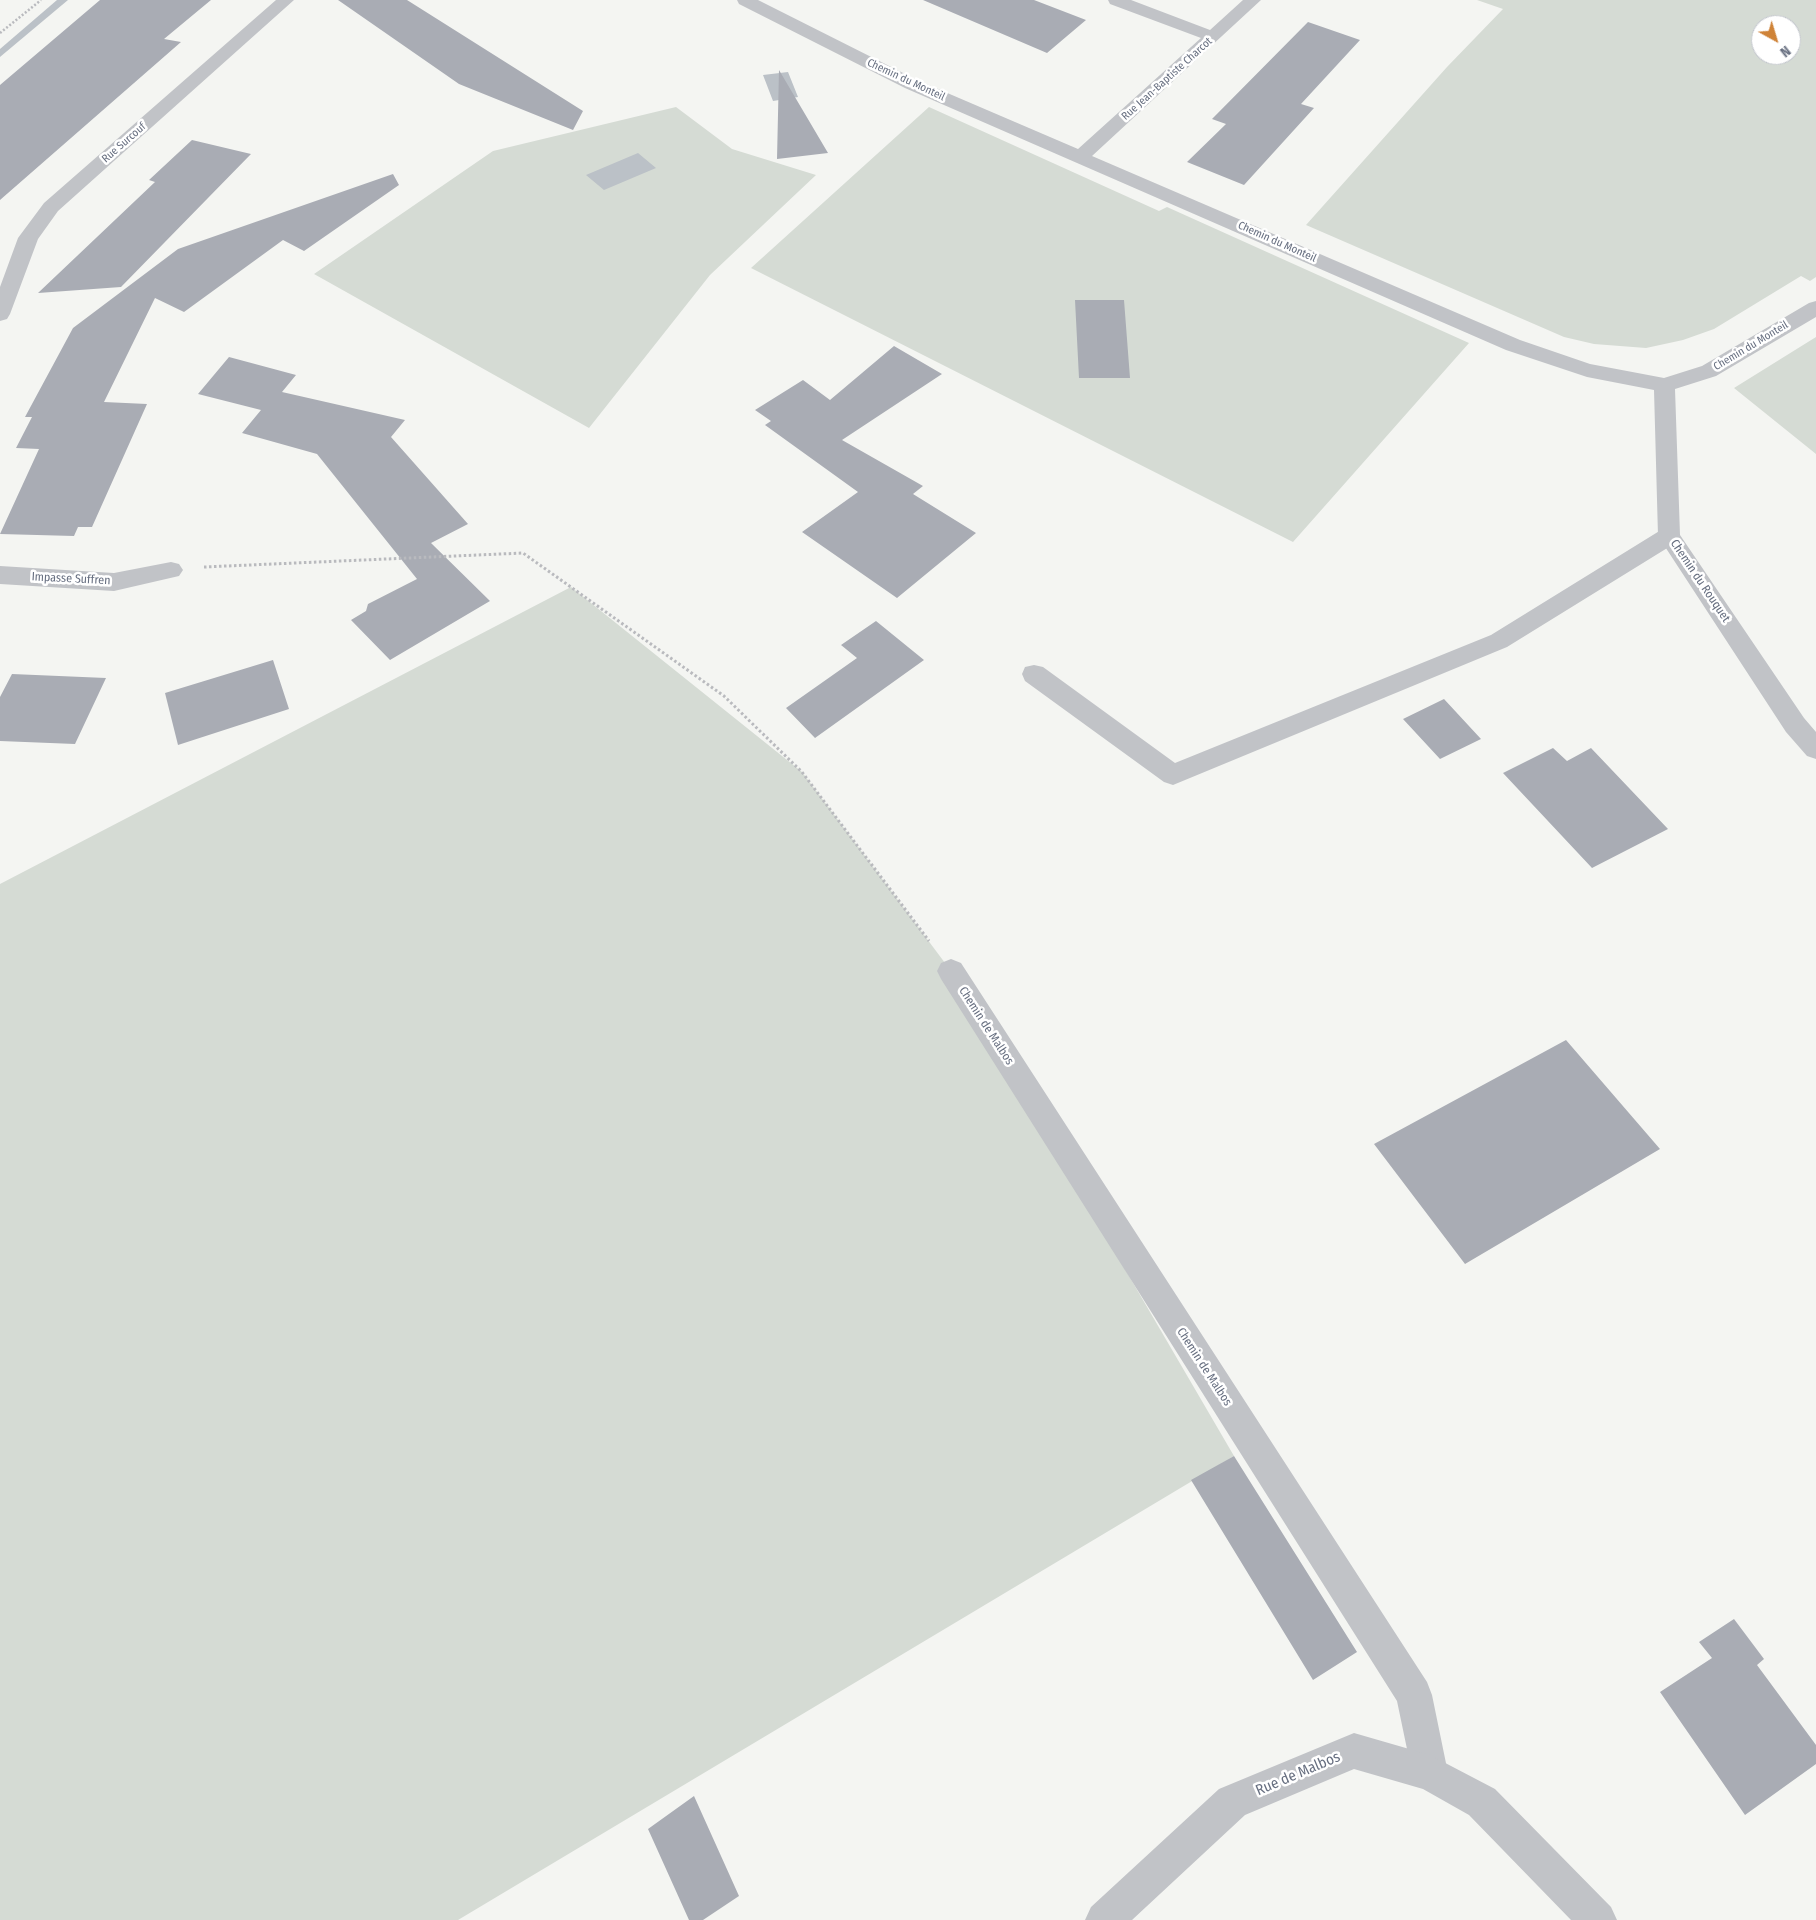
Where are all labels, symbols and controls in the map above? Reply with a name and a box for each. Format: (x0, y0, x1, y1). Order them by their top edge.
north arrow (1751, 15, 1801, 65)
street label: Rue Jean-Baptiste Charcot (1119, 35, 1215, 123)
text: N (1777, 42, 1794, 61)
street label: Chemin du Monteil (865, 56, 947, 104)
street label: Rue Surcouf (99, 120, 149, 166)
street label: Chemin du Monteil (1236, 219, 1318, 265)
street label: Chemin du Monteil (1711, 319, 1791, 373)
street label: Chemin du Rouquet (1667, 537, 1733, 625)
street label: Impasse Suffren (31, 570, 111, 588)
street label: Chemin de Malbos (955, 984, 1017, 1068)
street label: Chemin de Malbos (1173, 1325, 1235, 1409)
street label: Rue de Malbos (1253, 1748, 1343, 1800)

